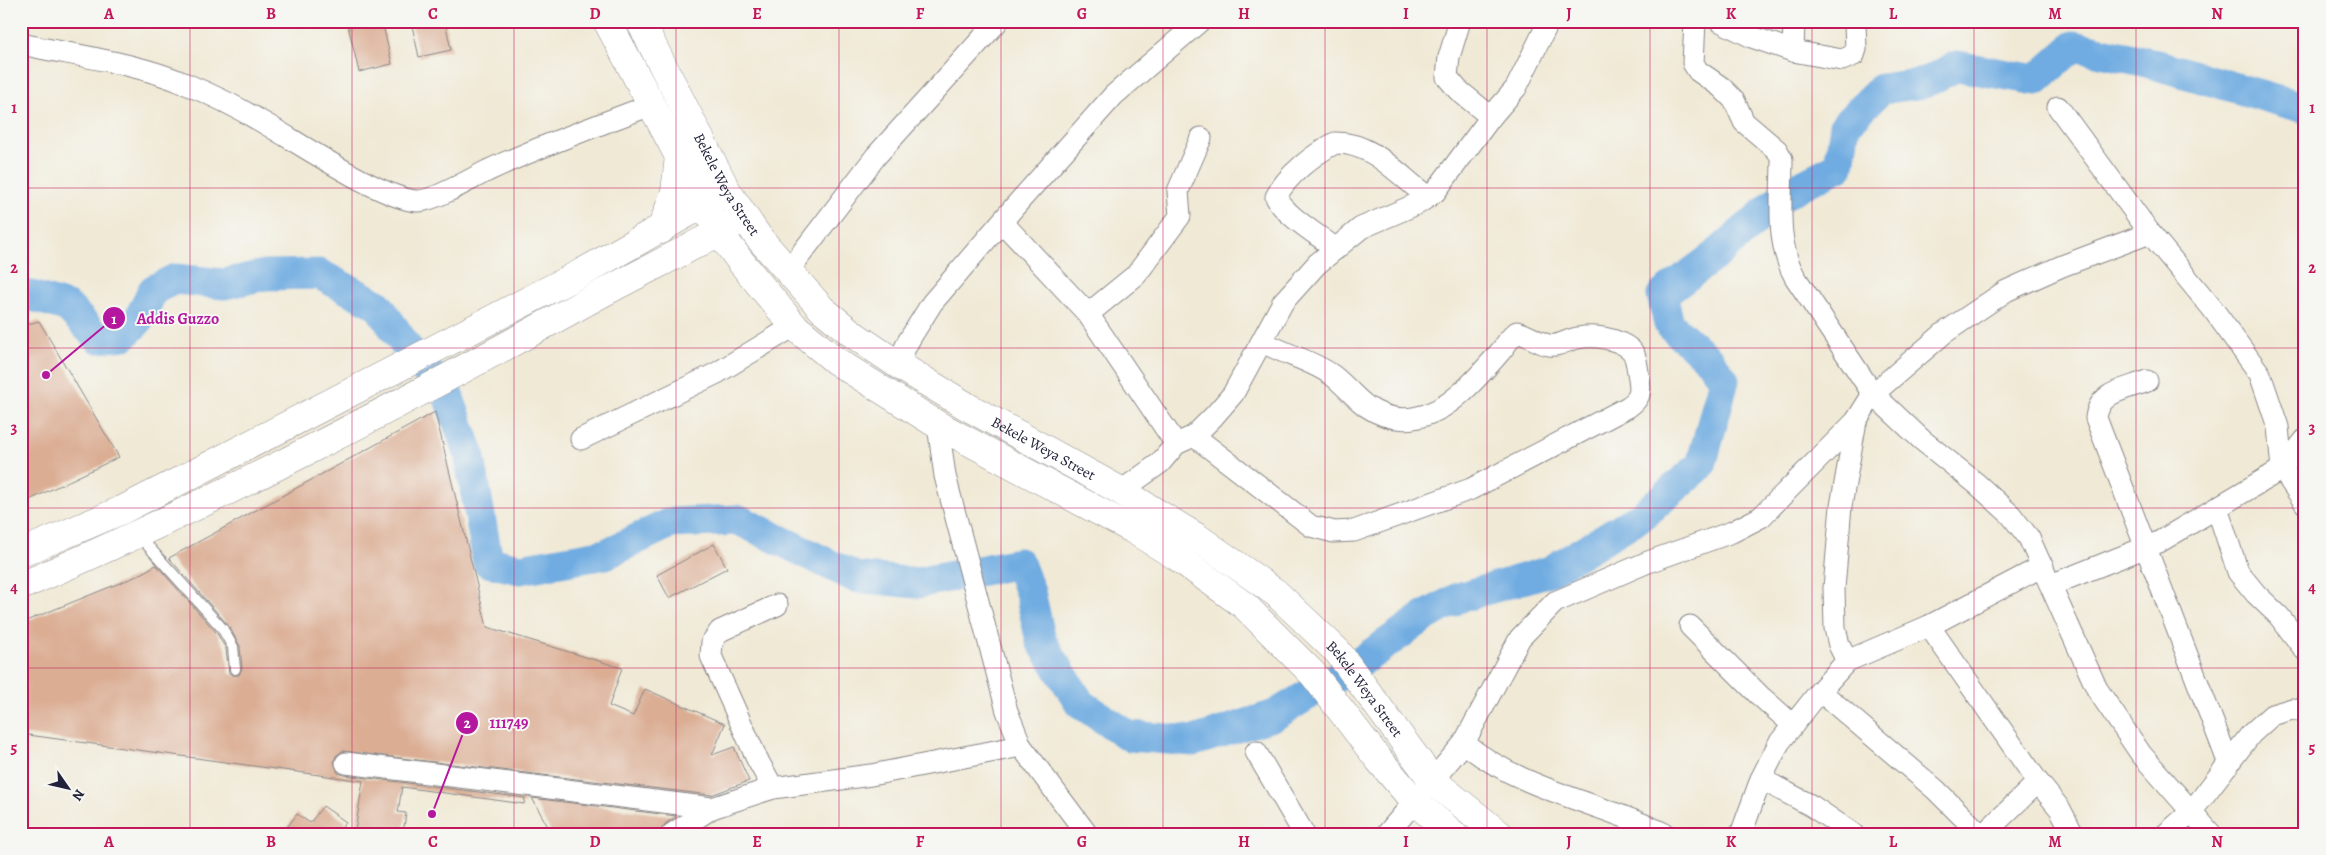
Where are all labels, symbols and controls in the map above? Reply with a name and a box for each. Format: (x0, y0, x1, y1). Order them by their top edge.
text: A (103, 3, 115, 25)
text: B (266, 3, 276, 25)
text: C (428, 3, 438, 25)
text: D (589, 3, 601, 25)
text: E (752, 3, 762, 25)
text: F (916, 3, 925, 25)
text: G (1077, 3, 1087, 25)
text: H (1238, 3, 1250, 25)
text: I (1403, 3, 1409, 25)
text: J (1566, 3, 1572, 25)
text: K (1726, 3, 1737, 25)
text: L (1889, 3, 1898, 25)
text: M (2048, 3, 2062, 25)
text: N (2211, 3, 2223, 25)
text: 1 (11, 97, 17, 119)
text: 1 (2309, 97, 2315, 119)
street label: Bekele Weya Street (689, 130, 765, 240)
text: 2 (10, 257, 18, 279)
text: 2 (2308, 257, 2316, 279)
callout: Addis Guzzo (102, 303, 229, 334)
text: Addis Guzzo (136, 308, 219, 330)
text: 1 (111, 309, 117, 329)
street label: Bekele Weya Street (988, 412, 1099, 485)
text: 3 (11, 417, 18, 439)
text: 3 (2309, 417, 2316, 439)
text: 4 (10, 577, 18, 599)
text: 4 (2308, 577, 2316, 599)
street label: Bekele Weya Street (1322, 636, 1407, 741)
callout: 111749 (455, 707, 539, 738)
text: 111749 (490, 712, 528, 734)
text: 2 (463, 713, 471, 733)
text: 5 (11, 737, 18, 759)
text: 5 (2309, 737, 2316, 759)
north arrow (42, 762, 92, 812)
text: N (68, 785, 89, 805)
text: A (103, 831, 115, 853)
text: B (266, 831, 276, 853)
text: C (428, 831, 438, 853)
text: D (589, 831, 601, 853)
text: E (752, 831, 762, 853)
text: F (916, 831, 925, 853)
text: G (1077, 831, 1087, 853)
text: H (1238, 831, 1250, 853)
text: I (1403, 831, 1409, 853)
text: J (1566, 831, 1572, 853)
text: K (1726, 831, 1737, 853)
text: L (1889, 831, 1898, 853)
text: M (2048, 831, 2062, 853)
text: N (2211, 831, 2223, 853)

